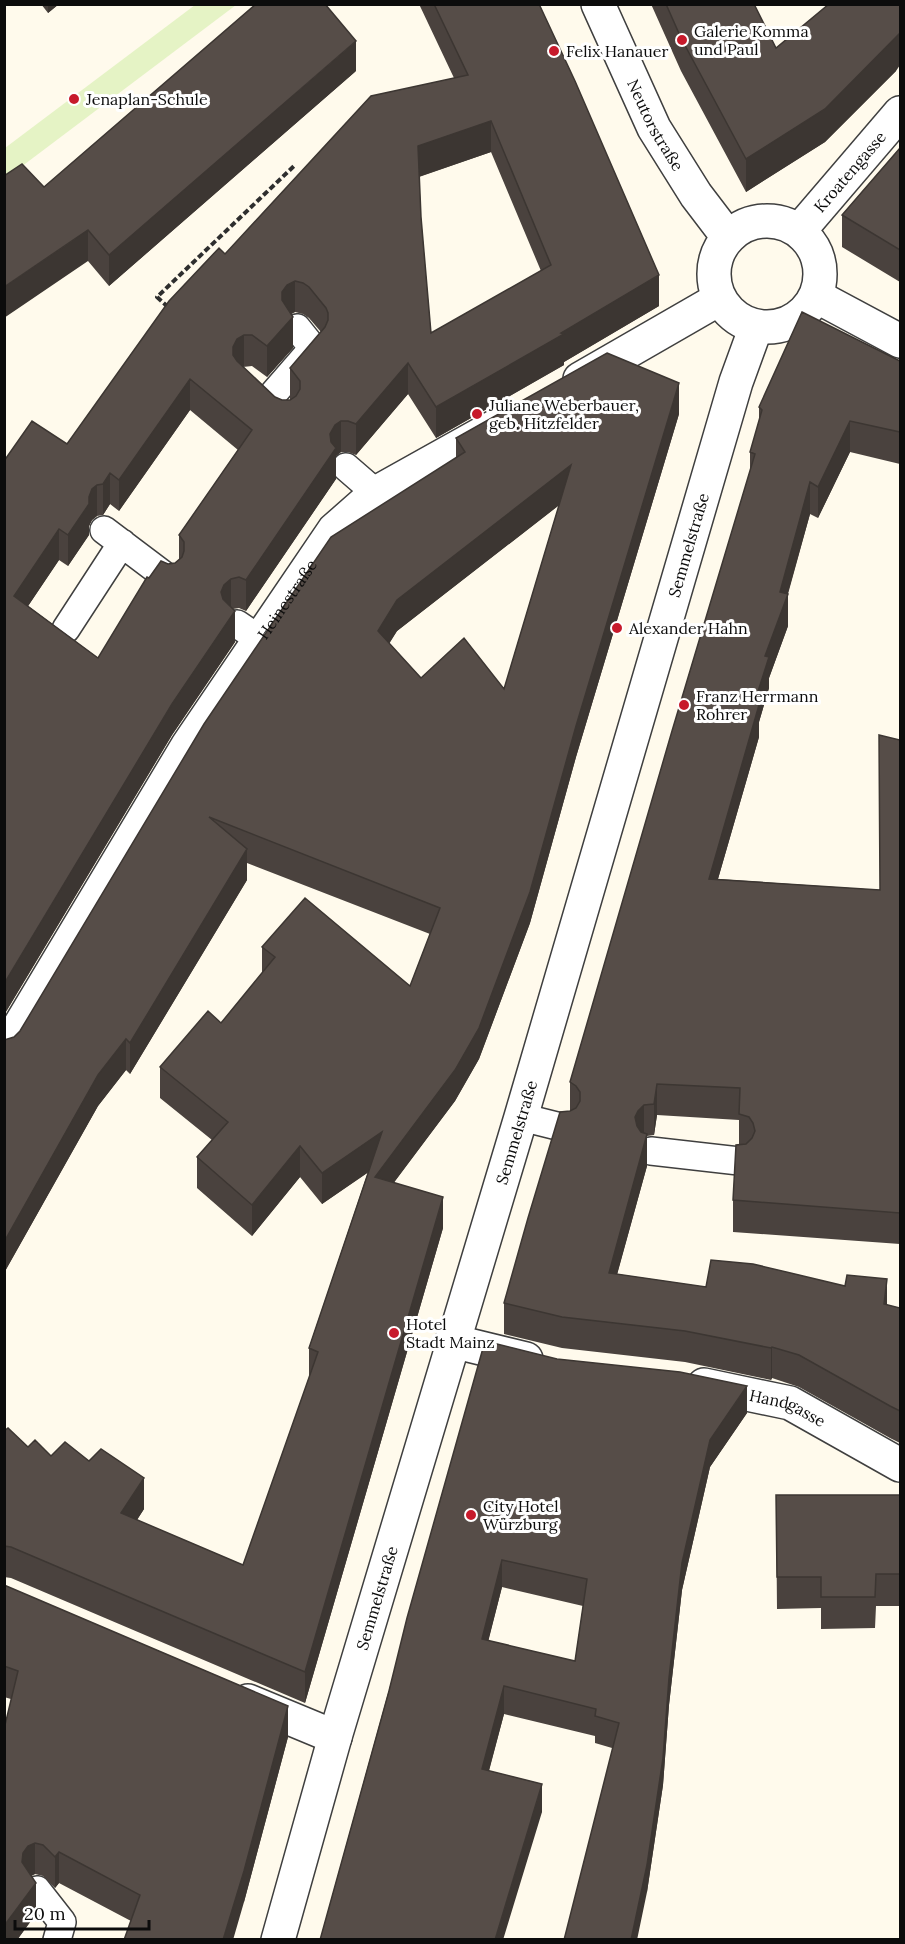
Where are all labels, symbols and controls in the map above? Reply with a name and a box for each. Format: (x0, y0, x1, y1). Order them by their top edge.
place label: Galerie Komma und Paul (694, 21, 809, 59)
marker: Galerie Komma und Paul (675, 33, 689, 47)
place label: Felix Hanauer (566, 41, 668, 61)
marker: Felix Hanauer (547, 44, 561, 58)
street label: Neutorstraße (623, 76, 688, 175)
place label: Jenaplan-Schule (85, 89, 208, 109)
marker: Jenaplan-Schule (67, 92, 81, 106)
street label: Kroatengasse (809, 127, 890, 216)
place label: Juliane Weberbauer, geb. Hitzfelder (488, 395, 639, 433)
marker: Juliane Weberbauer, geb. Hitzfelder (470, 407, 484, 421)
street label: Semmelstraße (664, 490, 713, 600)
street label: Heinestraße (253, 555, 321, 643)
place label: Alexander Hahn (628, 618, 748, 638)
marker: Alexander Hahn (610, 621, 624, 635)
place label: Franz Herrmann Rohrer (696, 686, 819, 724)
marker: Franz Herrmann Rohrer (677, 698, 691, 712)
street label: Semmelstraße (491, 1078, 541, 1187)
place label: Hotel Stadt Mainz (406, 1314, 495, 1352)
marker: Hotel Stadt Mainz (387, 1326, 401, 1340)
street label: Handgasse (748, 1385, 830, 1431)
place label: City Hotel Würzburg (483, 1496, 559, 1534)
marker: City Hotel Würzburg (464, 1508, 478, 1522)
street label: Semmelstraße (352, 1543, 402, 1652)
scale bar (15, 1893, 148, 1931)
text: 20 m (24, 1902, 66, 1925)

